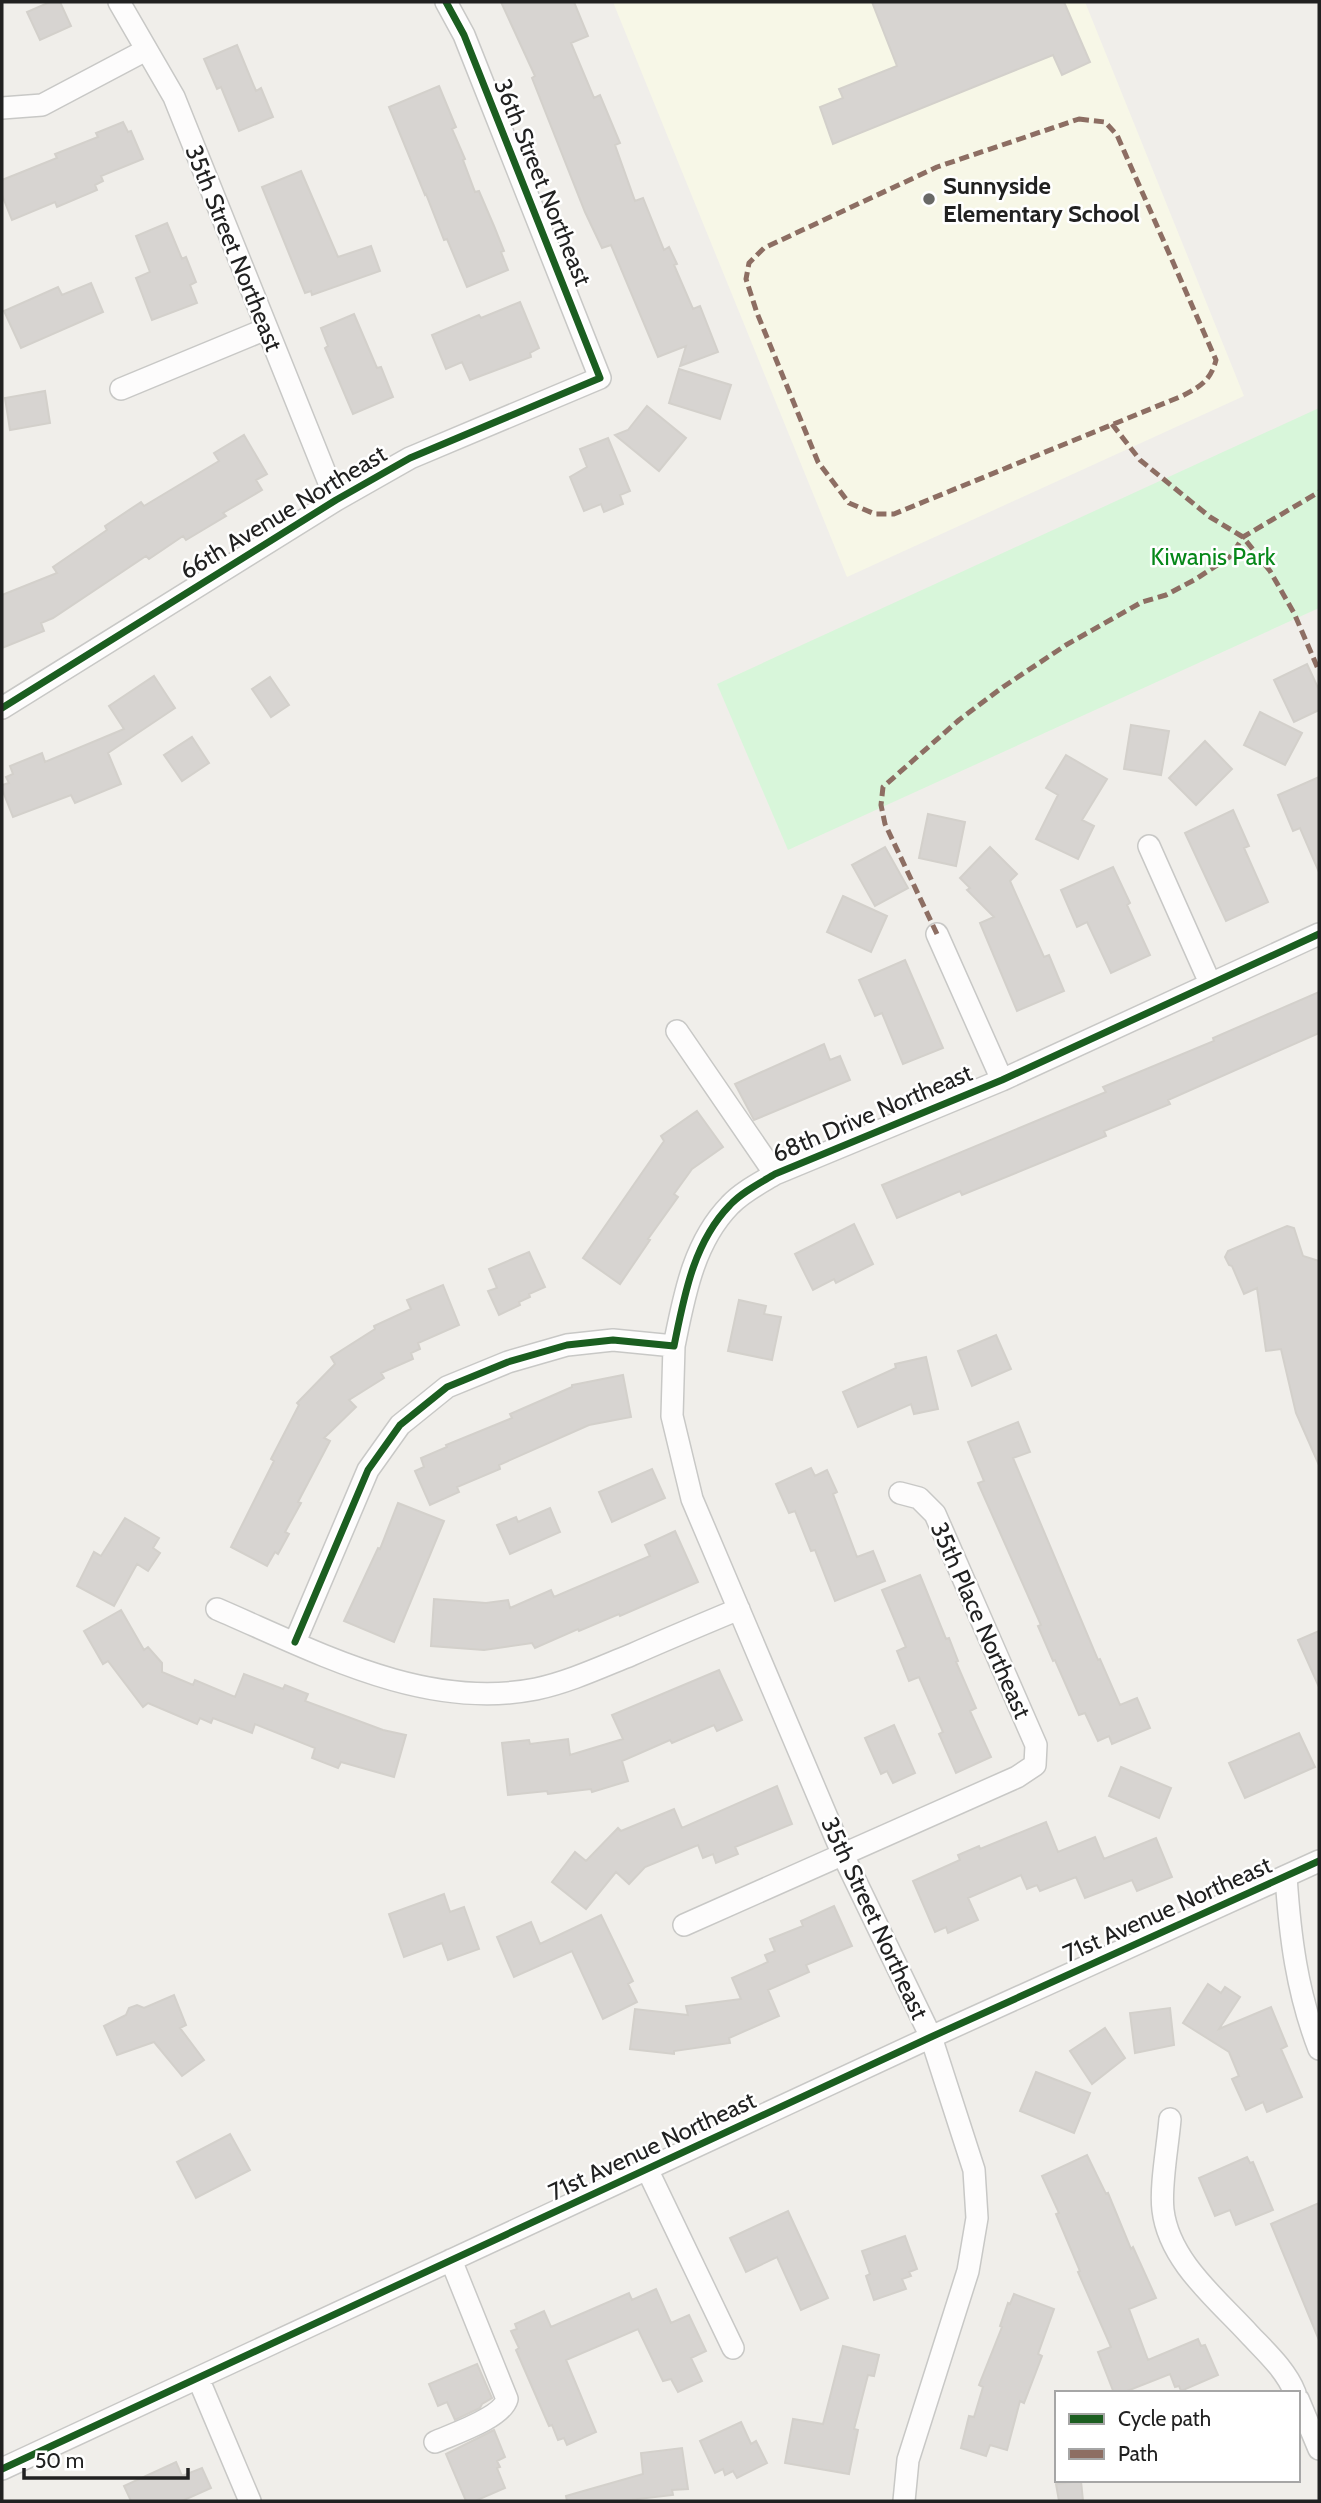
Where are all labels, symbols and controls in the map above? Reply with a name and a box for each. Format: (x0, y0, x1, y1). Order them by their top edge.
street label: 36th Street Northeast (488, 74, 598, 290)
street label: 35th Street Northeast (179, 141, 289, 355)
place label: Sunnyside Elementary School (943, 171, 1140, 228)
marker: Sunnyside Elementary School (921, 191, 937, 207)
street label: 66th Avenue Northeast (175, 439, 391, 585)
park label: Kiwanis Park (1150, 542, 1276, 571)
street label: 68th Drive Northeast (768, 1058, 976, 1168)
street label: 35th Place Northeast (925, 1517, 1037, 1723)
street label: 35th Street Northeast (815, 1812, 935, 2024)
street label: 71st Avenue Northeast (1058, 1850, 1276, 1968)
street label: 71st Avenue Northeast (544, 2085, 760, 2207)
legend (1055, 2391, 1300, 2482)
text: Cycle path (1118, 2406, 1211, 2431)
scale bar (24, 2436, 189, 2480)
text: Path (1118, 2441, 1158, 2466)
text: 50 m (35, 2448, 84, 2473)

